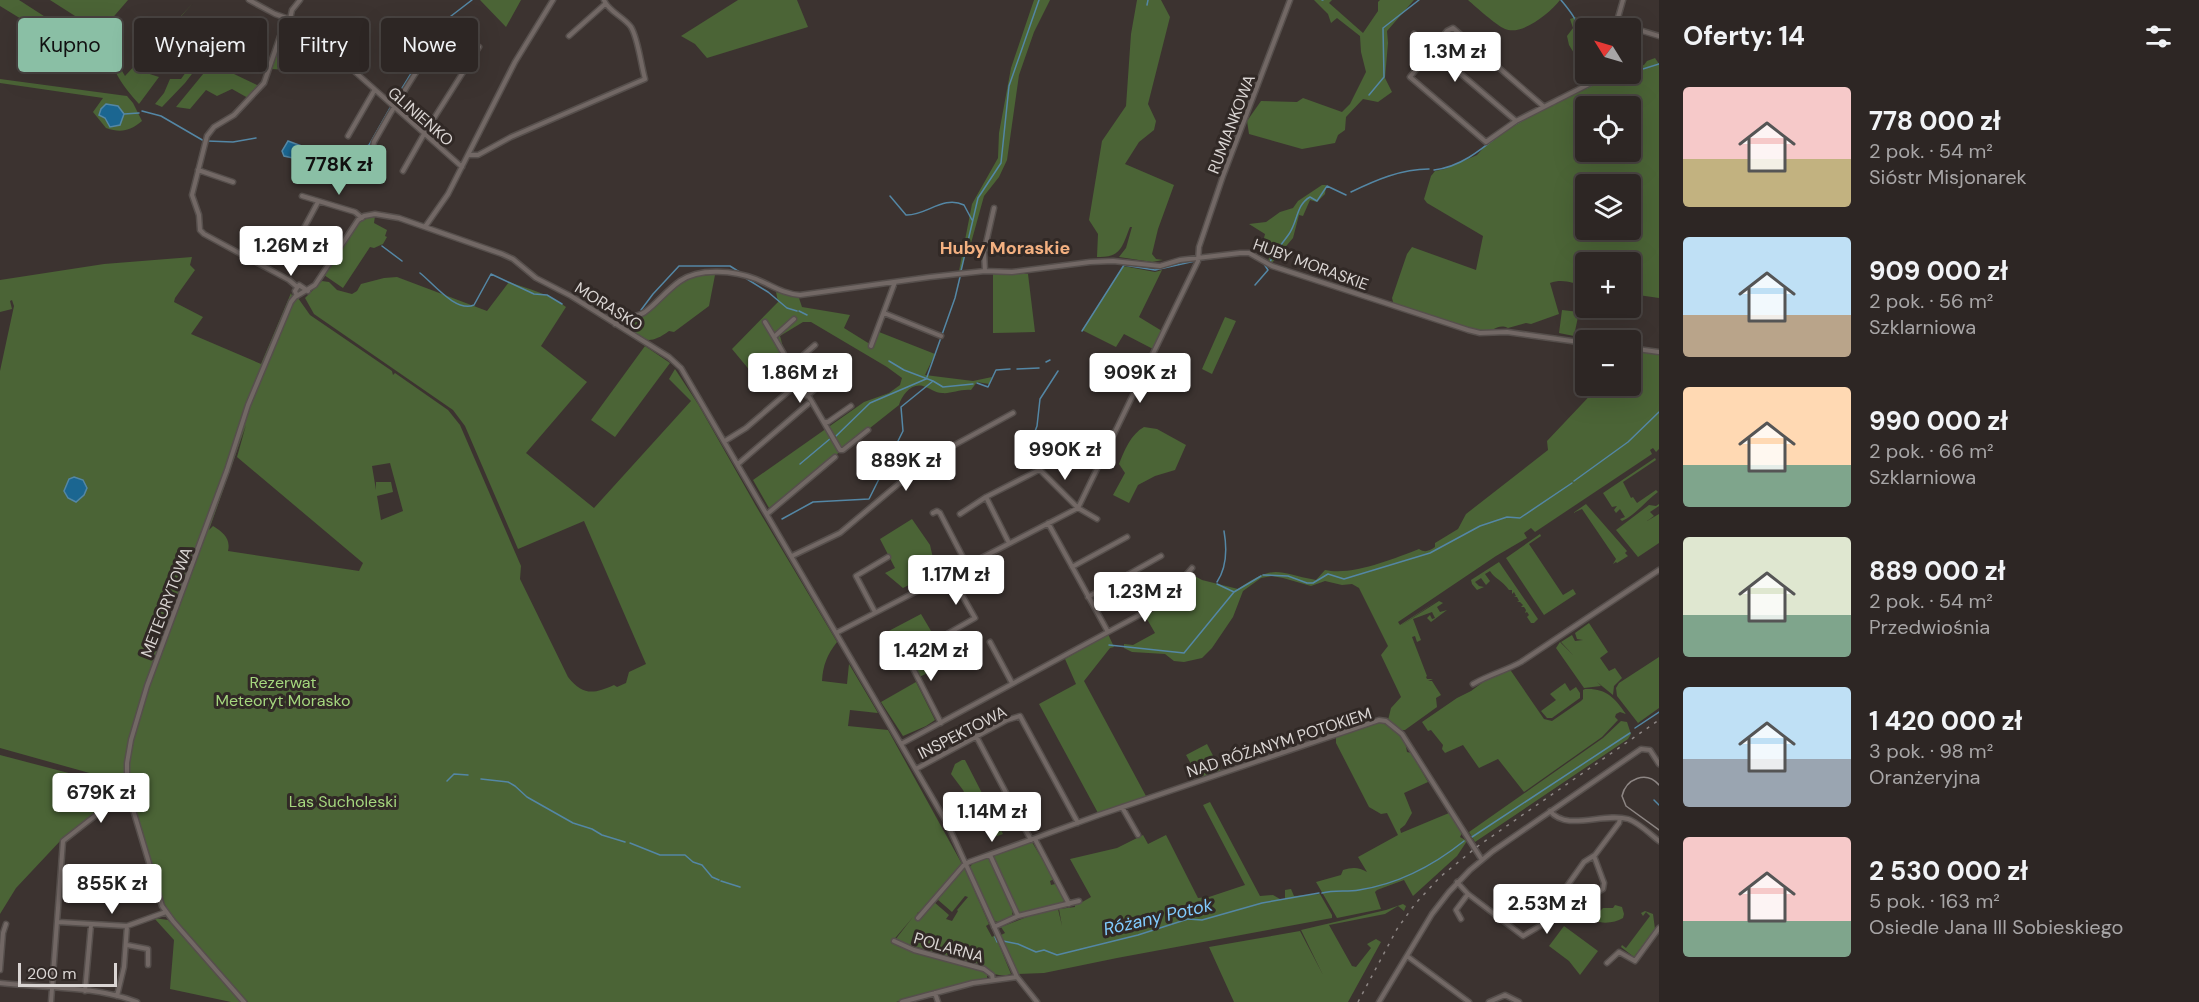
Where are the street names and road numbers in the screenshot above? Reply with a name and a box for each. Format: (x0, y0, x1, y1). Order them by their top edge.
street label: RUMIANKOWA (1203, 71, 1260, 177)
street label: GLINIENKO (383, 82, 458, 151)
street label: HUBY MORASKIE (1250, 234, 1371, 295)
street label: MORASKO (571, 277, 647, 336)
street label: METEORYTOWA (136, 544, 197, 660)
street label: INSPEKTOWA (914, 701, 1011, 764)
street label: NAD RÓŻANYM POTOKIEM (1184, 703, 1374, 782)
street label: POLARNA (911, 927, 987, 968)

